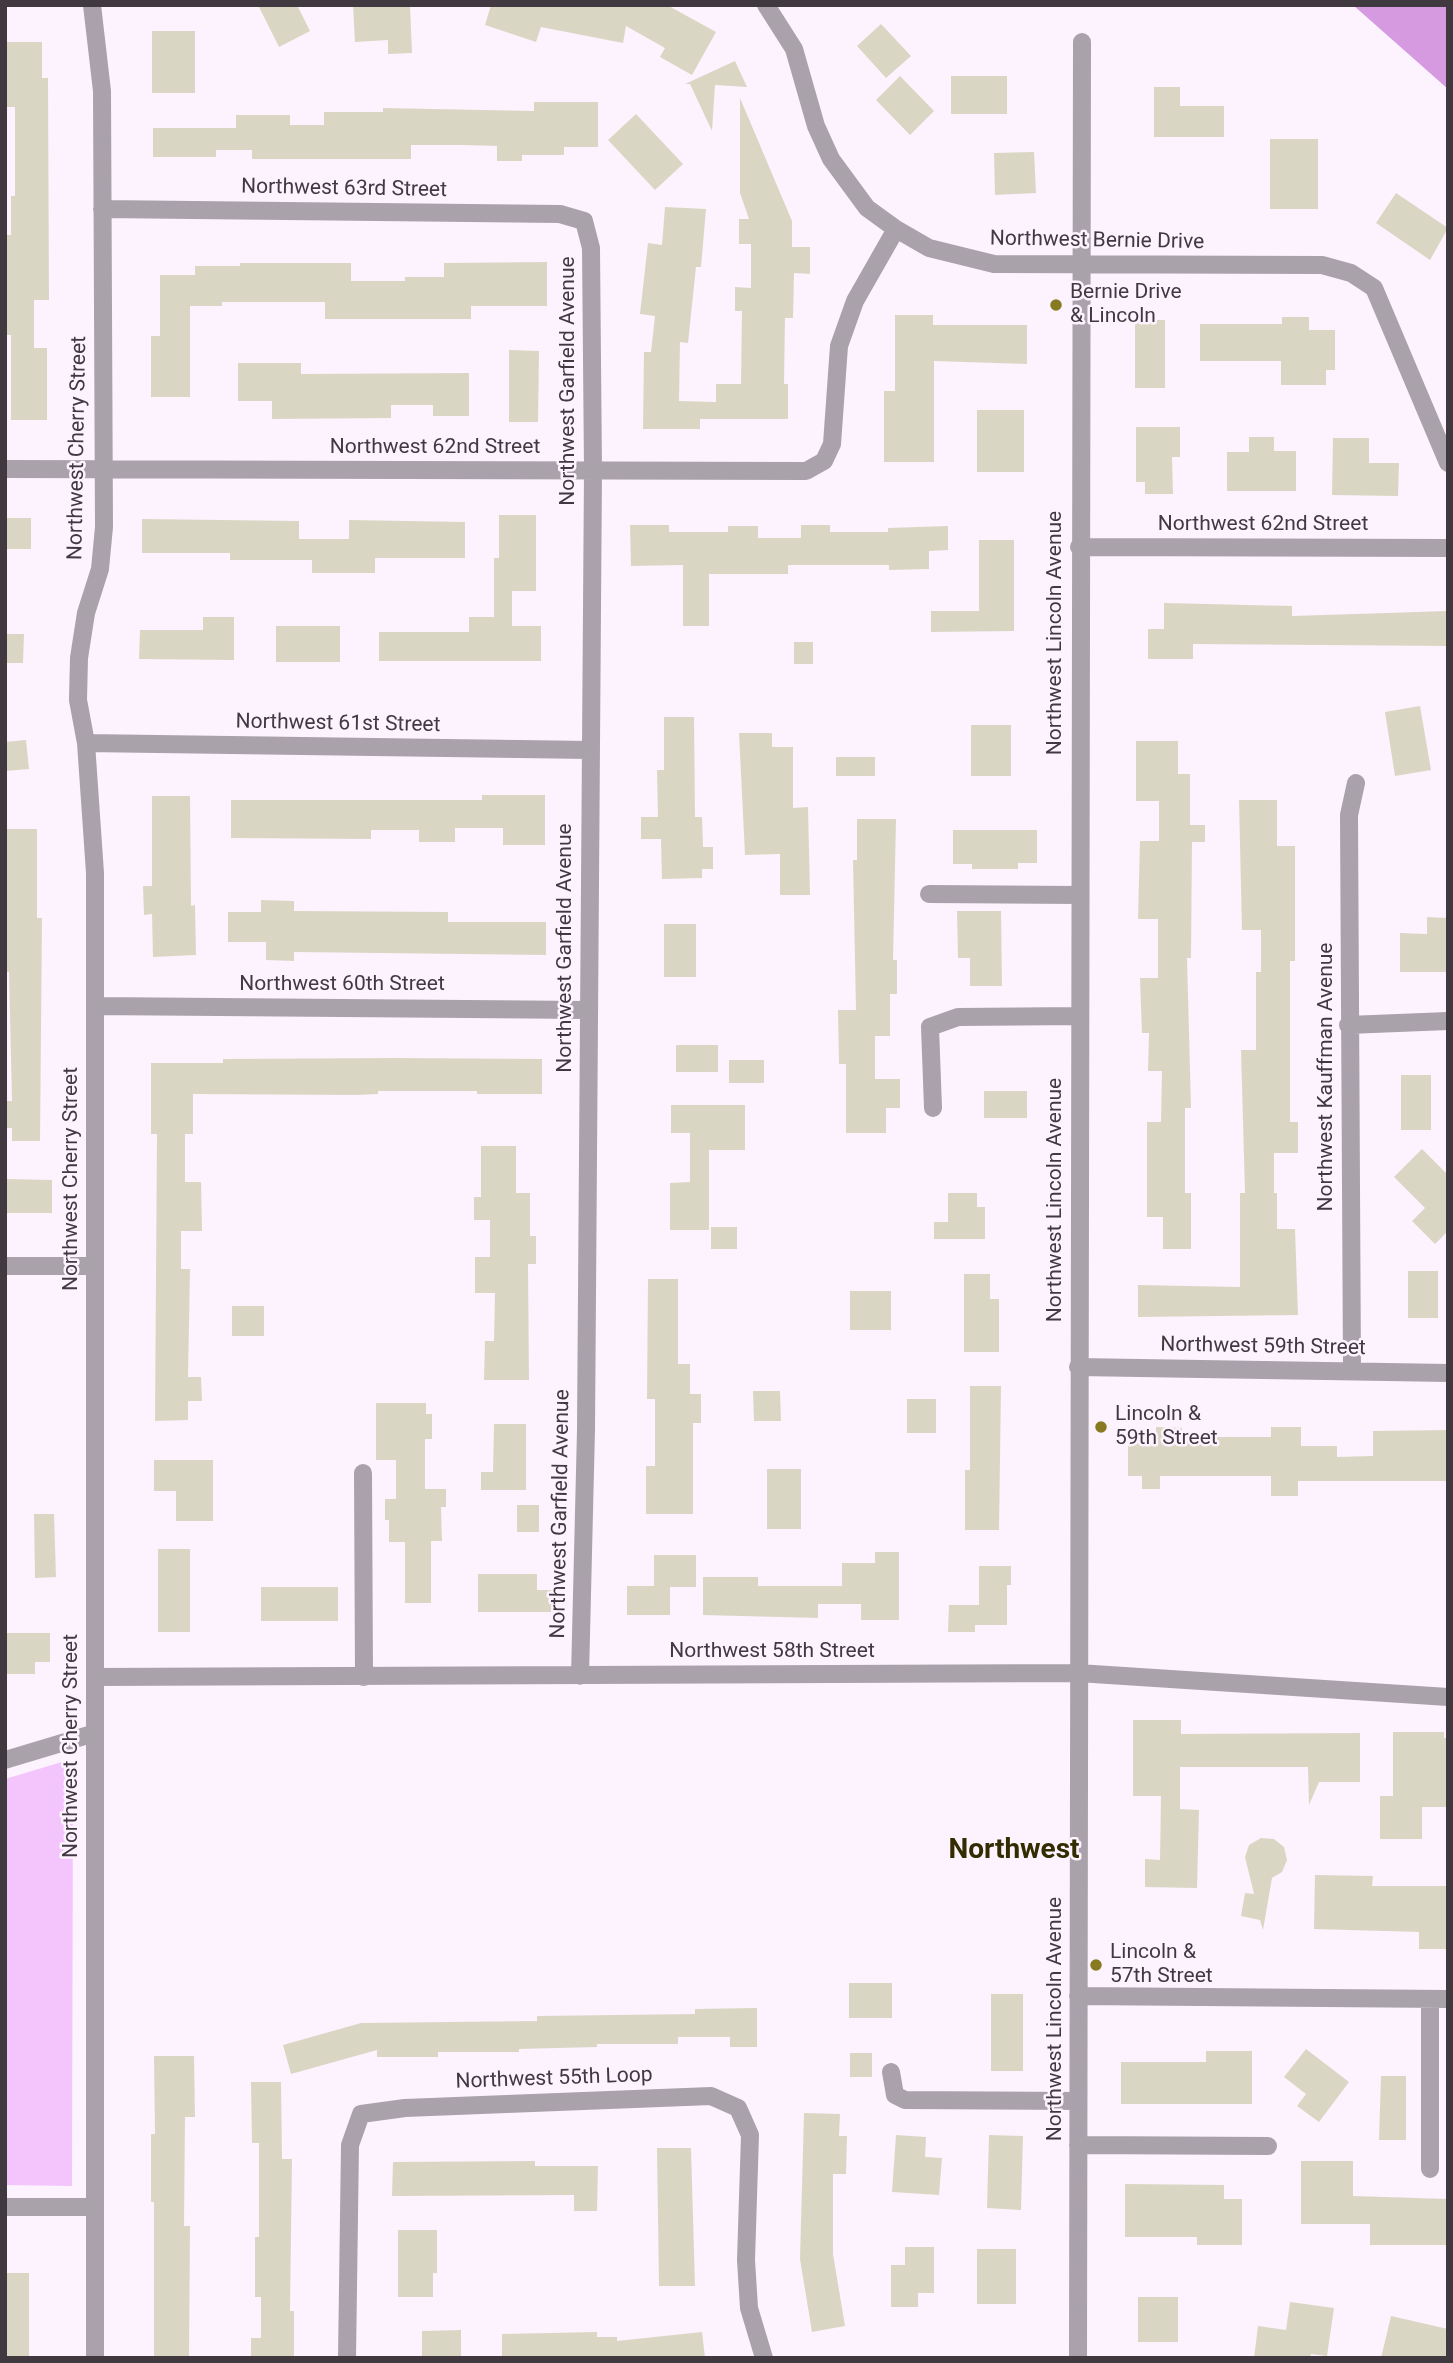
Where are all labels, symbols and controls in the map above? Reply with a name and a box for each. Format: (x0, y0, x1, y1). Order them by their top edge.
street label: Northwest 63rd Street (241, 175, 447, 203)
street label: Northwest Bernie Drive (990, 227, 1204, 255)
street label: Northwest Garfield Avenue (556, 256, 582, 506)
place label: Bernie Drive & Lincoln (1070, 280, 1182, 330)
marker: Bernie Drive & Lincoln (1048, 297, 1064, 313)
street label: Northwest Cherry Street (63, 336, 93, 560)
street label: Northwest 62nd Street (330, 435, 540, 461)
street label: Northwest Lincoln Avenue (1043, 511, 1069, 755)
street label: Northwest 62nd Street (1158, 512, 1368, 538)
street label: Northwest 61st Street (235, 710, 441, 738)
street label: Northwest Garfield Avenue (553, 823, 579, 1073)
street label: Northwest Kauffman Avenue (1314, 943, 1340, 1211)
street label: Northwest 60th Street (239, 972, 445, 998)
street label: Northwest Cherry Street (59, 1067, 85, 1291)
street label: Northwest Lincoln Avenue (1043, 1078, 1069, 1322)
street label: Northwest 59th Street (1160, 1333, 1366, 1361)
street label: Northwest Garfield Avenue (546, 1389, 576, 1639)
place label: Lincoln & 59th Street (1115, 1402, 1218, 1452)
marker: Lincoln & 59th Street (1093, 1419, 1109, 1435)
street label: Northwest Cherry Street (59, 1634, 85, 1858)
street label: Northwest 58th Street (669, 1639, 875, 1665)
district label: Northwest (948, 1834, 1080, 1868)
street label: Northwest Lincoln Avenue (1043, 1897, 1069, 2141)
place label: Lincoln & 57th Street (1110, 1940, 1213, 1990)
marker: Lincoln & 57th Street (1088, 1957, 1104, 1973)
street label: Northwest 55th Loop (455, 2063, 653, 2095)

